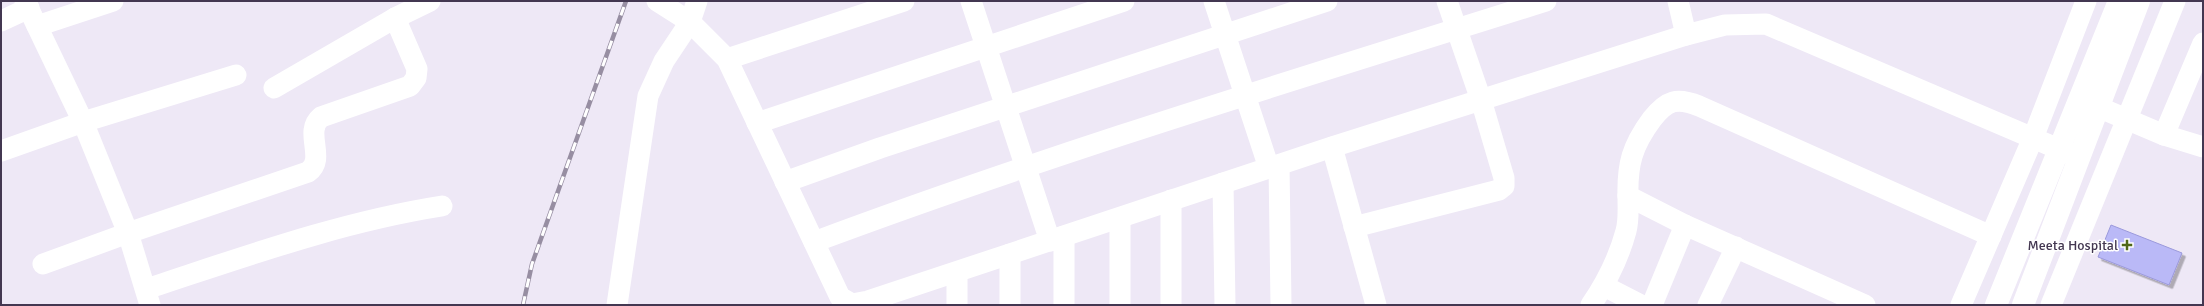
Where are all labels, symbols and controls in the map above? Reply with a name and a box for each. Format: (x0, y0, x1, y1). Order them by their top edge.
place label: Meeta Hospital (2028, 237, 2118, 254)
marker: Meeta Hospital (2121, 239, 2133, 251)

